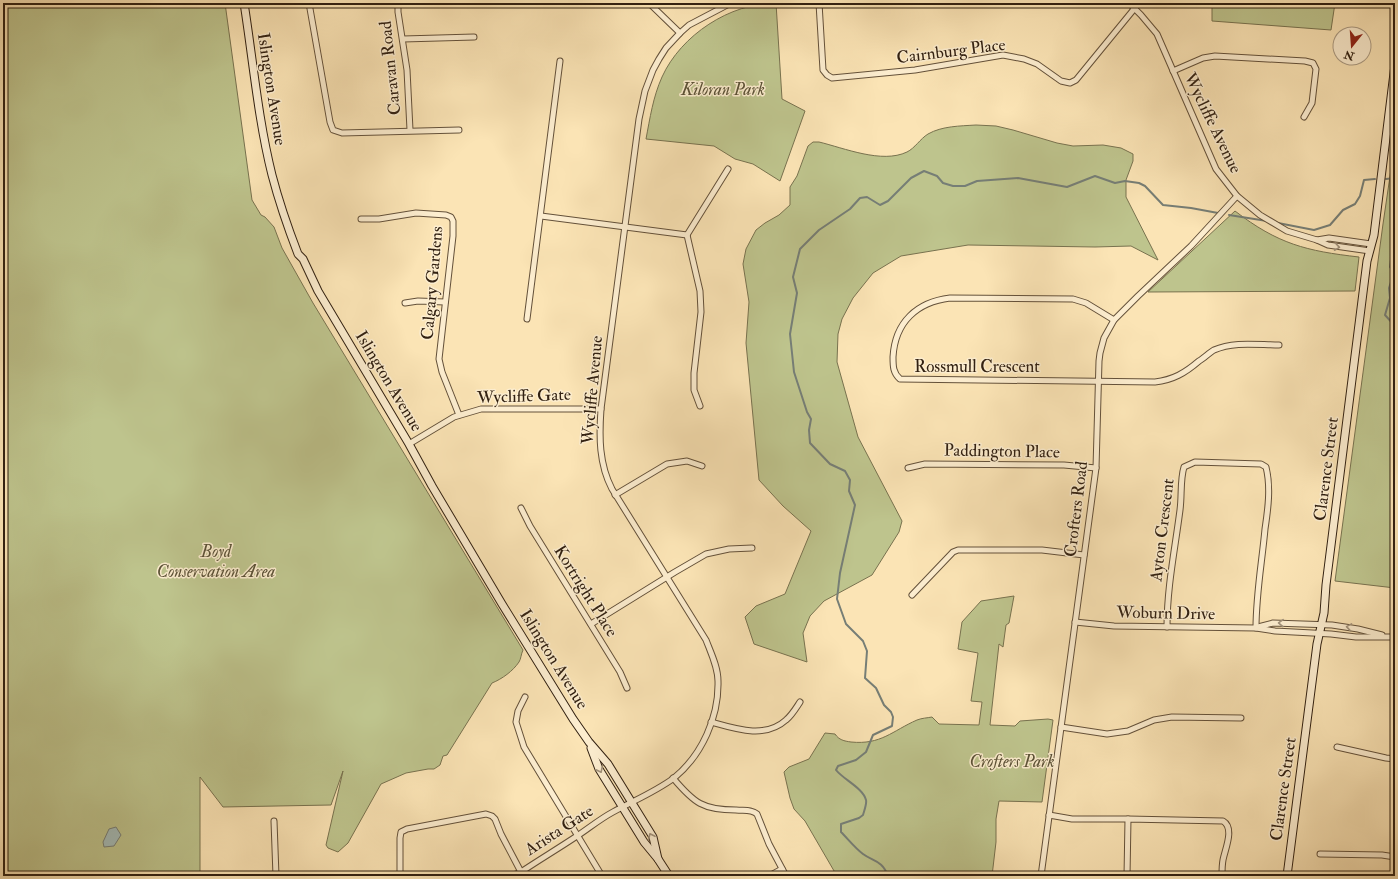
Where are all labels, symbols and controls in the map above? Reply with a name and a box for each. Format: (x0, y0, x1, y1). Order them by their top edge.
street label: Caravan Road (375, 19, 405, 116)
north arrow (1332, 26, 1372, 66)
street label: Islington Avenue (253, 31, 291, 147)
street label: Cairnburg Place (895, 34, 1007, 68)
text: N (1342, 47, 1357, 63)
street label: Wycliffe Avenue (1178, 68, 1246, 177)
park label: Kiloran Park (680, 79, 765, 100)
street label: Calgary Gardens (417, 225, 448, 341)
one-way arrow (1334, 242, 1340, 251)
street label: Islington Avenue (351, 327, 427, 435)
street label: Wycliffe Avenue (577, 335, 608, 446)
street label: Rossmull Crescent (914, 356, 1040, 377)
street label: Wycliffe Gate (476, 384, 571, 409)
street label: Clarence Street (1309, 415, 1343, 522)
street label: Paddington Place (944, 439, 1060, 463)
street label: Crofters Road (1060, 459, 1092, 558)
street label: Ayton Crescent (1145, 477, 1180, 584)
park label: Boyd Conservation Area (157, 541, 275, 582)
street label: Kortright Place (550, 541, 622, 641)
street label: Woburn Drive (1115, 602, 1216, 624)
street label: Islington Avenue (515, 605, 593, 713)
one-way arrow (1278, 619, 1284, 627)
one-way arrow (1346, 623, 1352, 632)
street label: Clarence Street (1265, 735, 1301, 842)
park label: Crofters Park (970, 751, 1054, 772)
one-way arrow (595, 765, 603, 773)
street label: Arista Gate (520, 800, 597, 860)
one-way arrow (648, 832, 656, 840)

